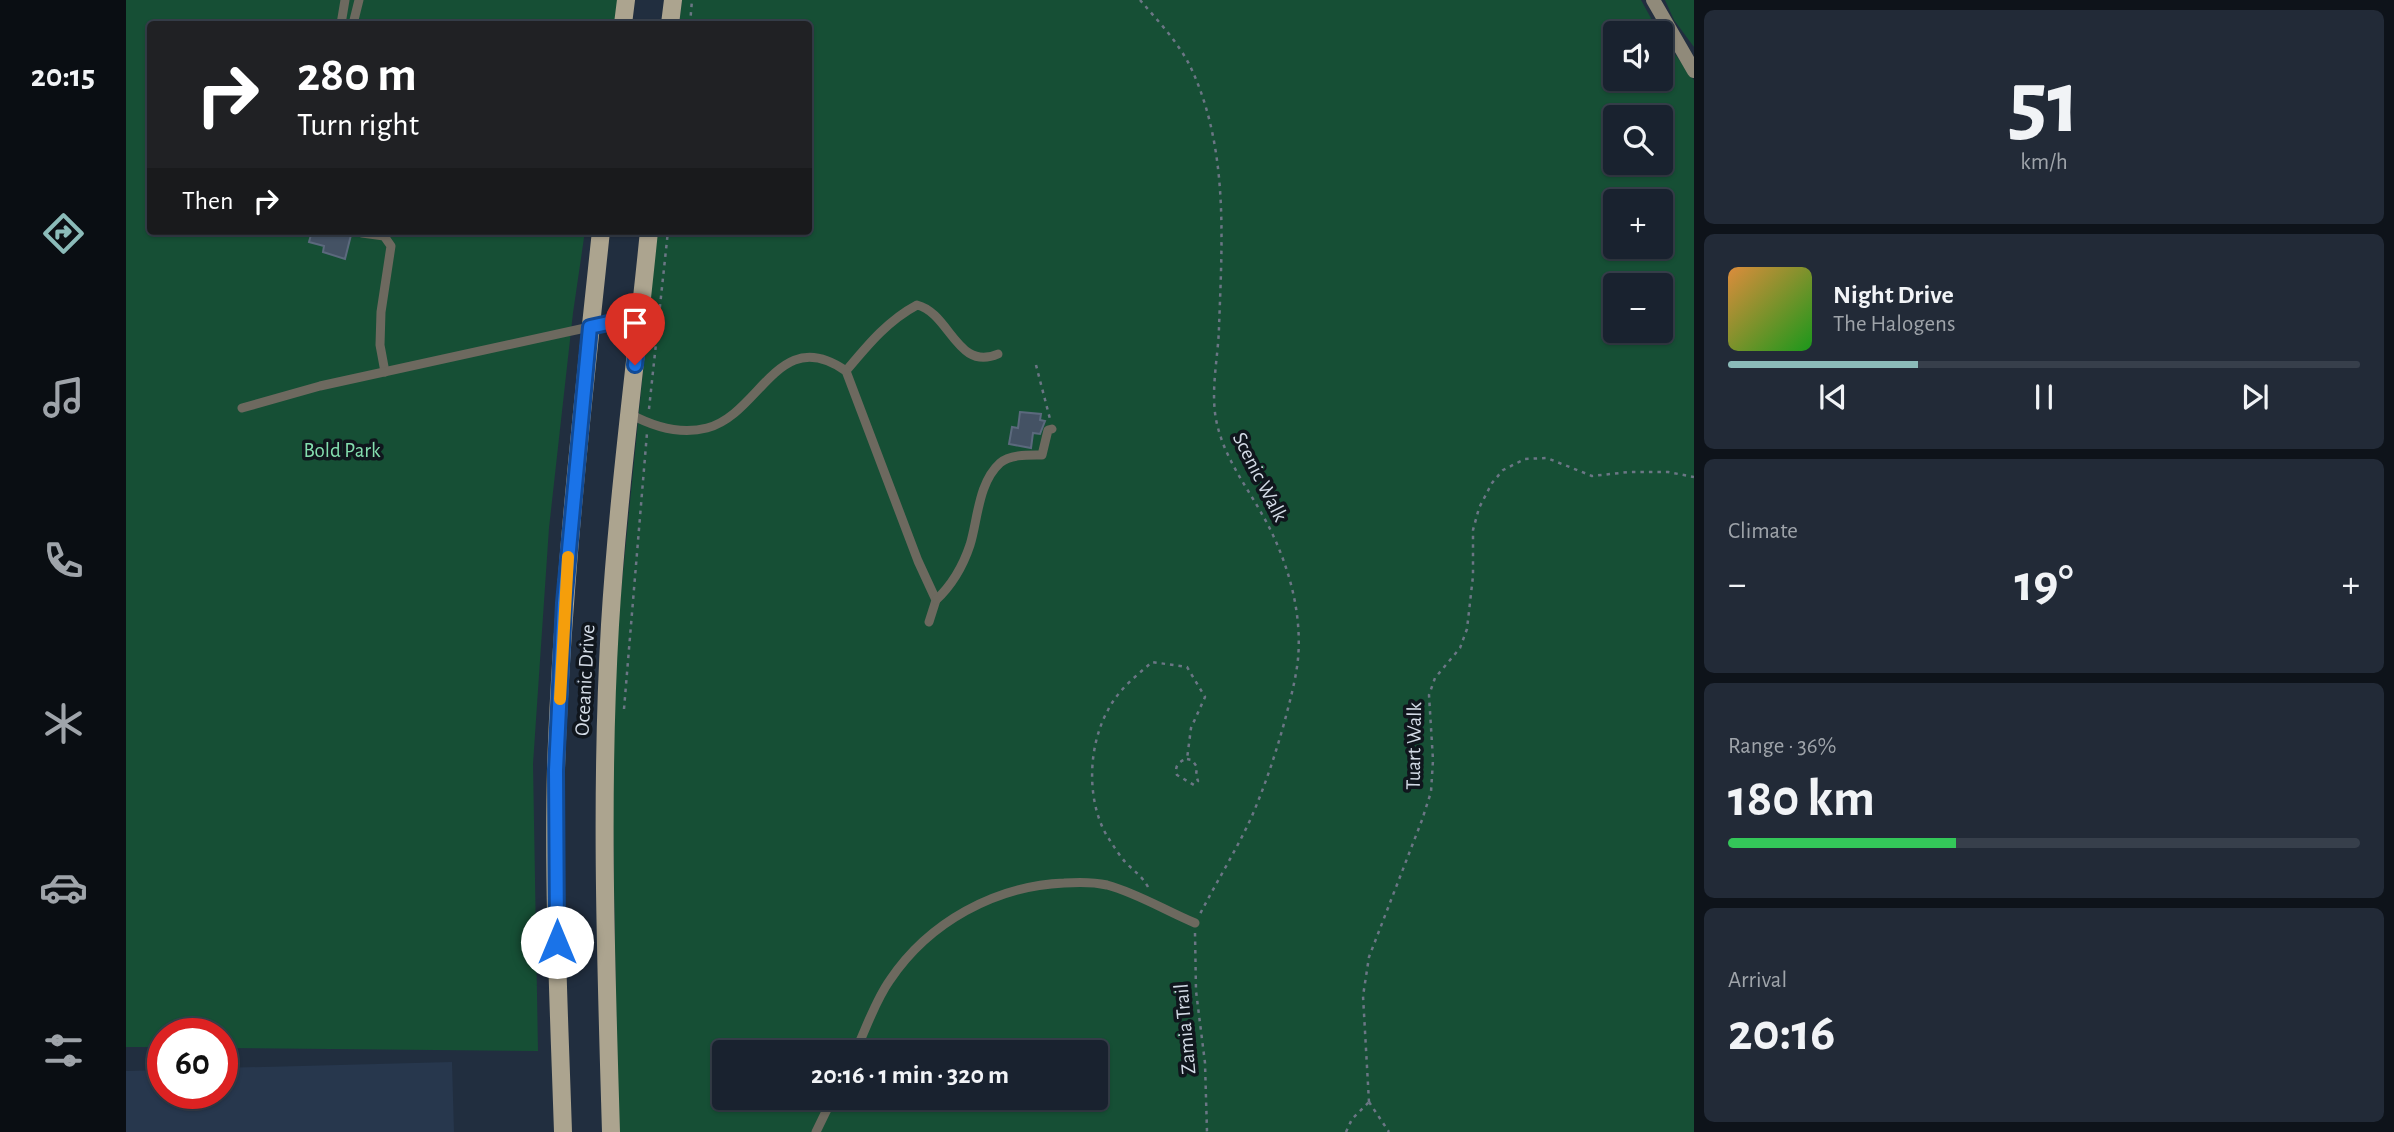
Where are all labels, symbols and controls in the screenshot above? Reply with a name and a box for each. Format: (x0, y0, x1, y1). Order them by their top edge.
map controls (1603, 21, 1673, 343)
button: sound (1603, 21, 1673, 91)
icon: right (182, 49, 273, 140)
text: 280 m (297, 51, 417, 100)
text: 51 (2008, 58, 2080, 149)
text: 20:15 (31, 60, 95, 92)
button: search (1603, 105, 1673, 175)
text: Turn right (297, 109, 419, 141)
text: km/h (2020, 151, 2068, 174)
icon: right (247, 182, 285, 220)
text: Then (182, 188, 233, 214)
button: + (1603, 189, 1673, 259)
icon: directions (39, 209, 88, 258)
button: − (1603, 273, 1673, 343)
text: Night Drive (1833, 282, 1954, 308)
pin (605, 293, 665, 365)
icon: arrive (616, 304, 654, 342)
text: The Halogens (1833, 313, 1955, 336)
icon: music (39, 373, 88, 422)
icon: previous (1814, 378, 1852, 416)
icon: pause (2025, 378, 2063, 416)
icon: next (2236, 378, 2274, 416)
street label: Scenic Walk (1229, 429, 1292, 525)
park label: Bold Park (303, 440, 381, 461)
text: Climate (1728, 520, 1798, 543)
icon: phone (39, 536, 88, 585)
text: 19° (2014, 558, 2074, 610)
text: − (1728, 566, 1746, 604)
text: + (2342, 566, 2360, 604)
street label: Oceanic Drive (572, 624, 598, 736)
icon: climate (39, 699, 88, 748)
street label: Tuart Walk (1403, 701, 1425, 790)
text: Range · 36% (1728, 735, 1836, 758)
text: 180 km (1728, 773, 1875, 825)
icon: car (39, 863, 88, 912)
position arrow (520, 905, 594, 979)
text: Arrival (1728, 969, 1787, 992)
street label: Zamia Trail (1171, 983, 1199, 1075)
text: 20:16 (1728, 1007, 1835, 1059)
speed limit sign: 60 (147, 1018, 238, 1109)
icon: filters (39, 1026, 88, 1075)
text: 20:16 · 1 min · 320 m (811, 1062, 1009, 1088)

